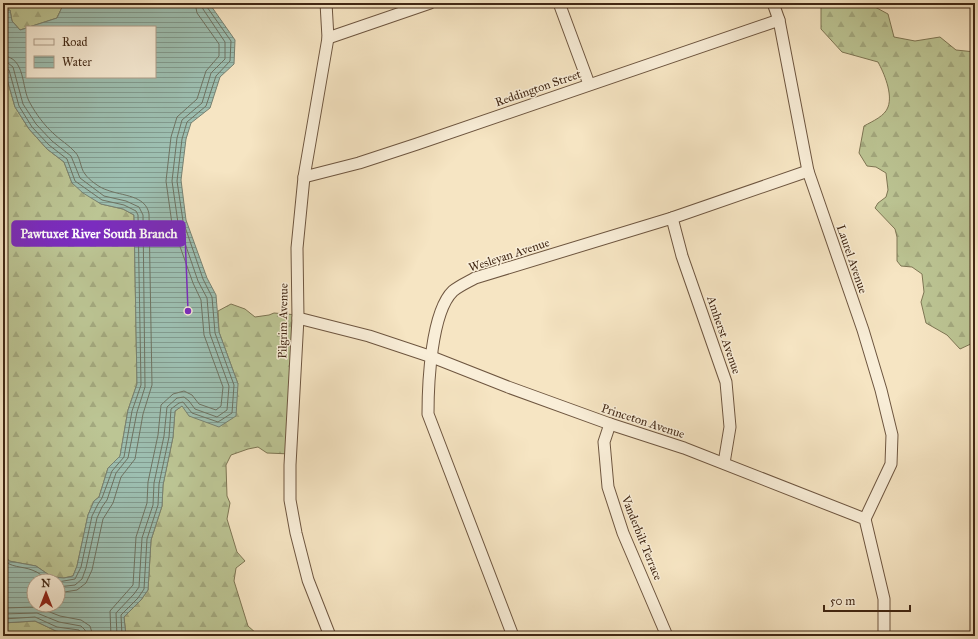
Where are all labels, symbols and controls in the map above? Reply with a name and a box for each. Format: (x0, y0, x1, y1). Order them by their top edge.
legend (26, 26, 156, 78)
text: Road (62, 35, 88, 49)
text: Water (62, 55, 92, 69)
street label: Reddington Street (493, 66, 584, 110)
callout: Pawtuxet River South Branch (12, 221, 185, 246)
street label: Laurel Avenue (834, 223, 870, 295)
text: Pawtuxet River South Branch (20, 226, 178, 242)
street label: Wesleyan Avenue (467, 235, 551, 275)
street label: Pilgrim Avenue (275, 283, 292, 359)
street label: Amherst Avenue (704, 293, 744, 376)
street label: Princeton Avenue (600, 401, 686, 441)
street label: Vanderbilt Terrace (618, 493, 665, 582)
north arrow (26, 573, 66, 613)
text: N (41, 577, 51, 590)
scale bar (824, 587, 910, 613)
text: 50 m (830, 594, 855, 608)

